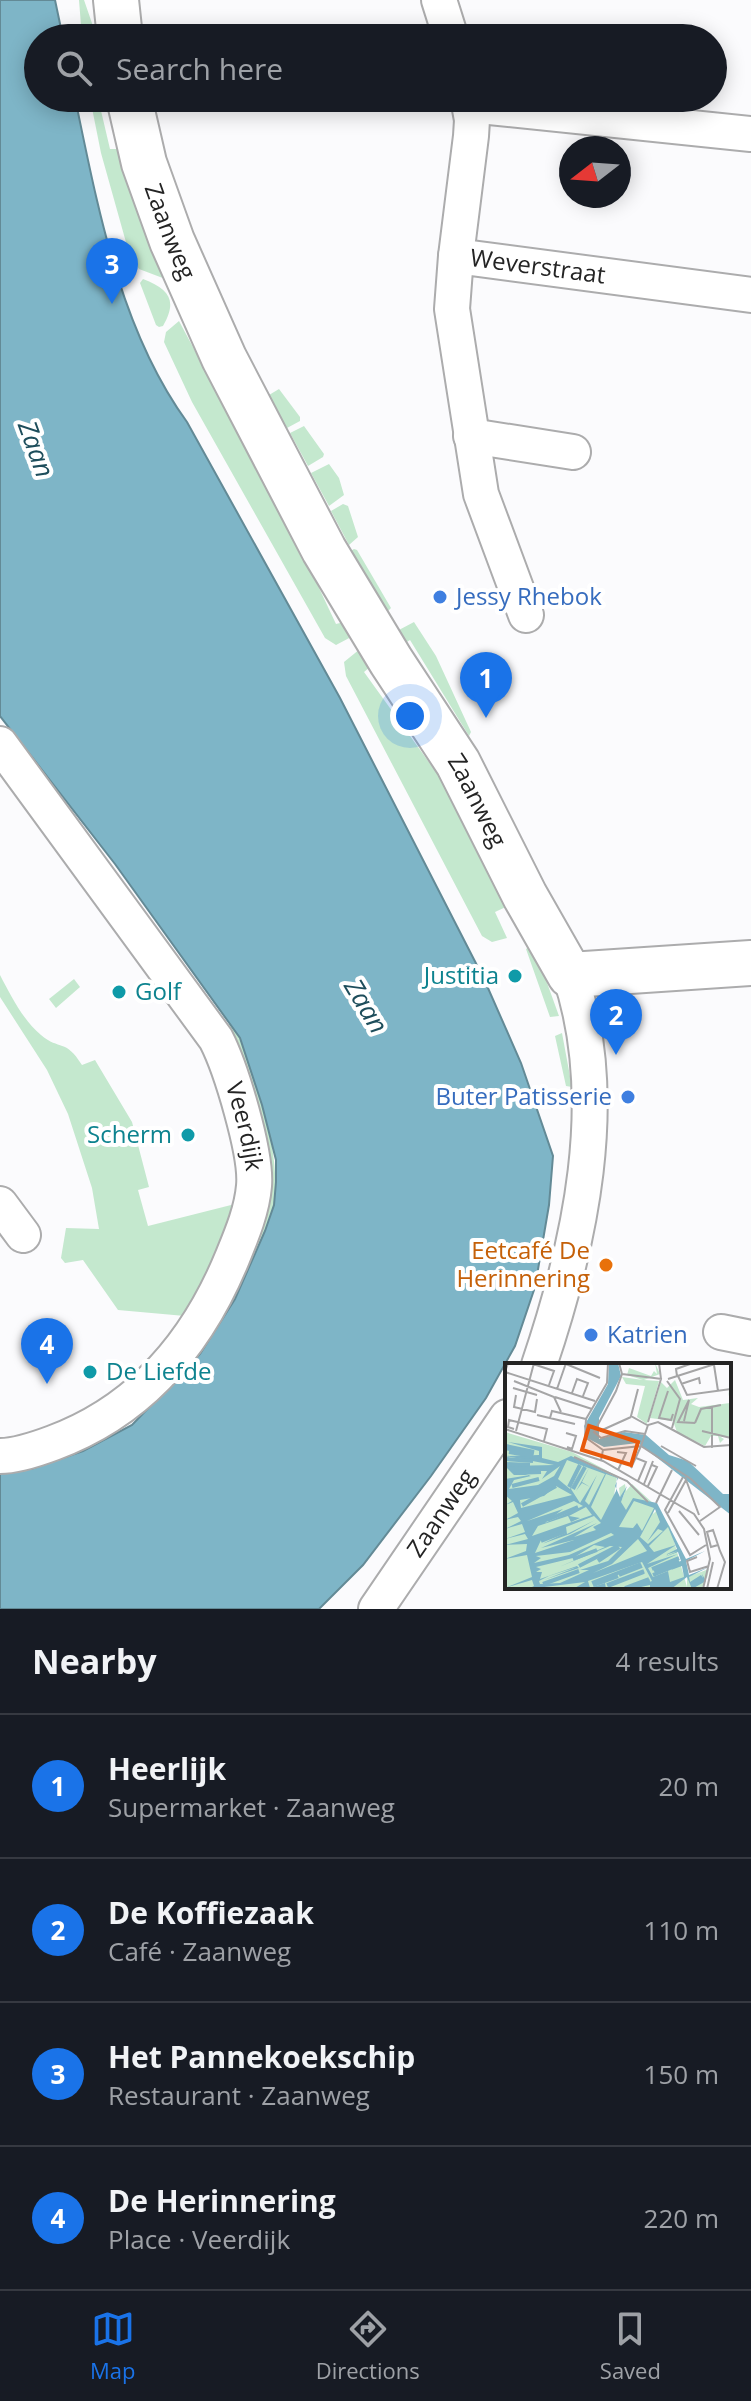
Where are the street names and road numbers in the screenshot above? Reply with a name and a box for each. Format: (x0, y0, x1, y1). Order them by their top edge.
street label: Zaanweg (138, 179, 205, 284)
street label: Weverstraat (468, 240, 608, 291)
street label: Zaanweg (441, 746, 516, 852)
street label: Veerdijk (219, 1077, 272, 1173)
street label: Zaanweg (398, 1462, 482, 1563)

